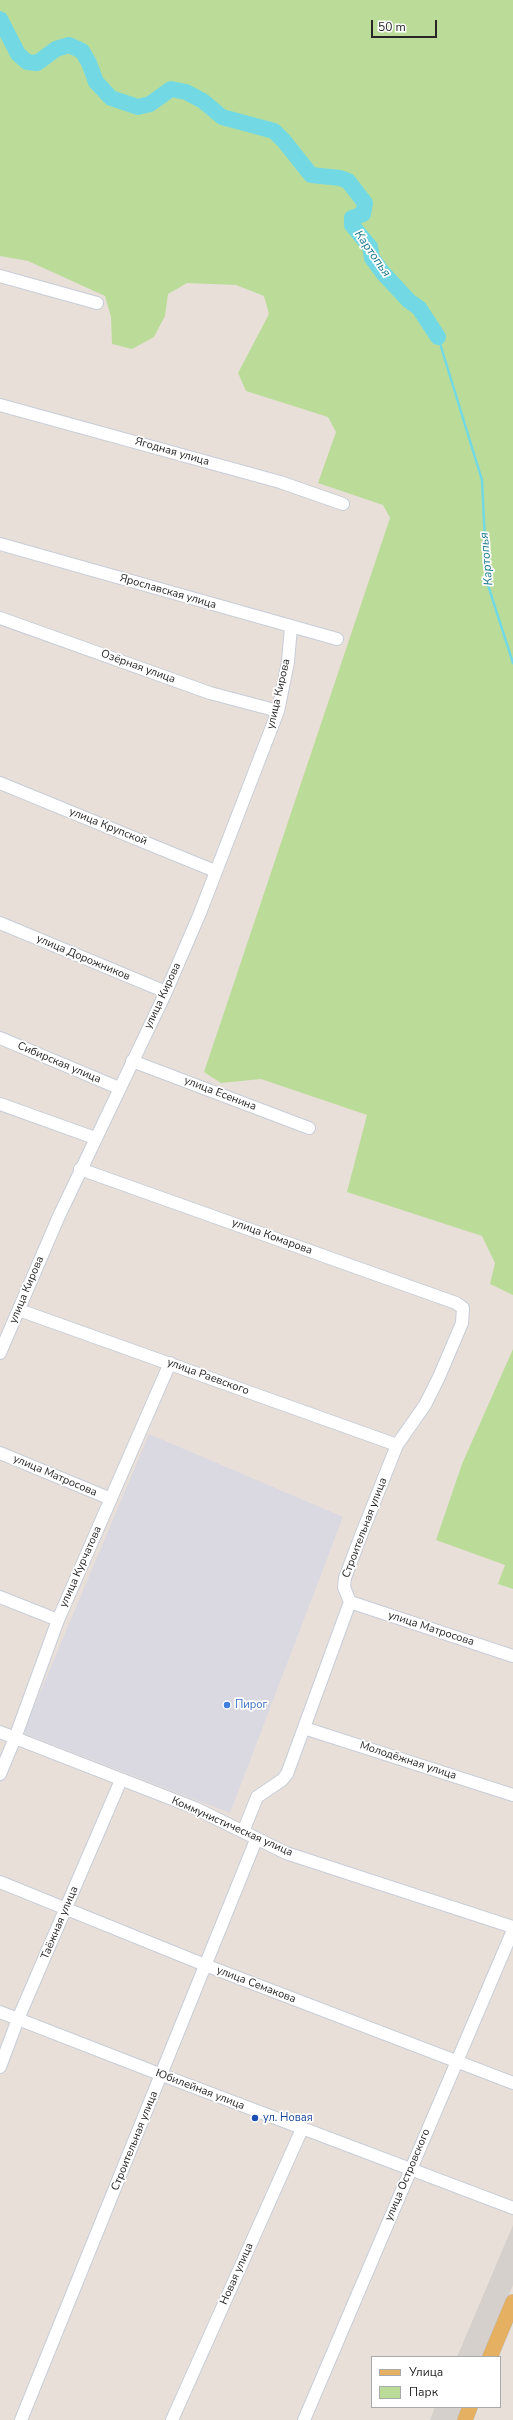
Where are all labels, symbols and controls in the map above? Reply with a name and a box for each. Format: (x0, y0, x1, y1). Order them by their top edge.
scale bar (373, 12, 439, 38)
text: 50 m (378, 19, 406, 35)
water label: Картопья (351, 228, 393, 280)
street label: Ягодная улица (133, 435, 211, 469)
water label: Картопья (477, 532, 497, 586)
street label: Ярославская улица (118, 572, 218, 612)
street label: Озёрная улица (99, 647, 177, 687)
street label: улица Кирова (265, 658, 293, 730)
street label: улица Крупской (67, 805, 149, 849)
street label: улица Дорожников (34, 932, 132, 984)
street label: улица Кирова (142, 961, 184, 1031)
street label: Сибирская улица (15, 1039, 103, 1087)
street label: улица Есенина (182, 1074, 258, 1114)
street label: улица Комарова (230, 1216, 314, 1258)
street label: улица Кирова (7, 1254, 47, 1326)
street label: улица Раевского (165, 1356, 251, 1398)
street label: улица Матросова (11, 1452, 99, 1500)
street label: Строительная улица (340, 1476, 390, 1580)
street label: улица Курчатова (57, 1524, 105, 1610)
street label: улица Матросова (386, 1609, 476, 1649)
place label: Пирог (235, 1698, 267, 1712)
marker: Пирог (222, 1700, 232, 1710)
street label: Молодёжная улица (358, 1739, 458, 1783)
street label: Коммунистическая улица (169, 1794, 295, 1860)
street label: Таёжная улица (39, 1884, 81, 1962)
street label: улица Семакова (214, 1964, 298, 2006)
street label: Юбилейная улица (154, 2067, 246, 2113)
street label: Строительная улица (109, 2089, 161, 2193)
place label: ул. Новая (263, 2111, 313, 2125)
marker: ул. Новая (250, 2113, 260, 2123)
street label: улица Островского (383, 2127, 433, 2223)
street label: Новая улица (218, 2241, 256, 2307)
legend (371, 2356, 501, 2408)
text: Улица (409, 2364, 443, 2380)
text: Парк (409, 2384, 438, 2400)

